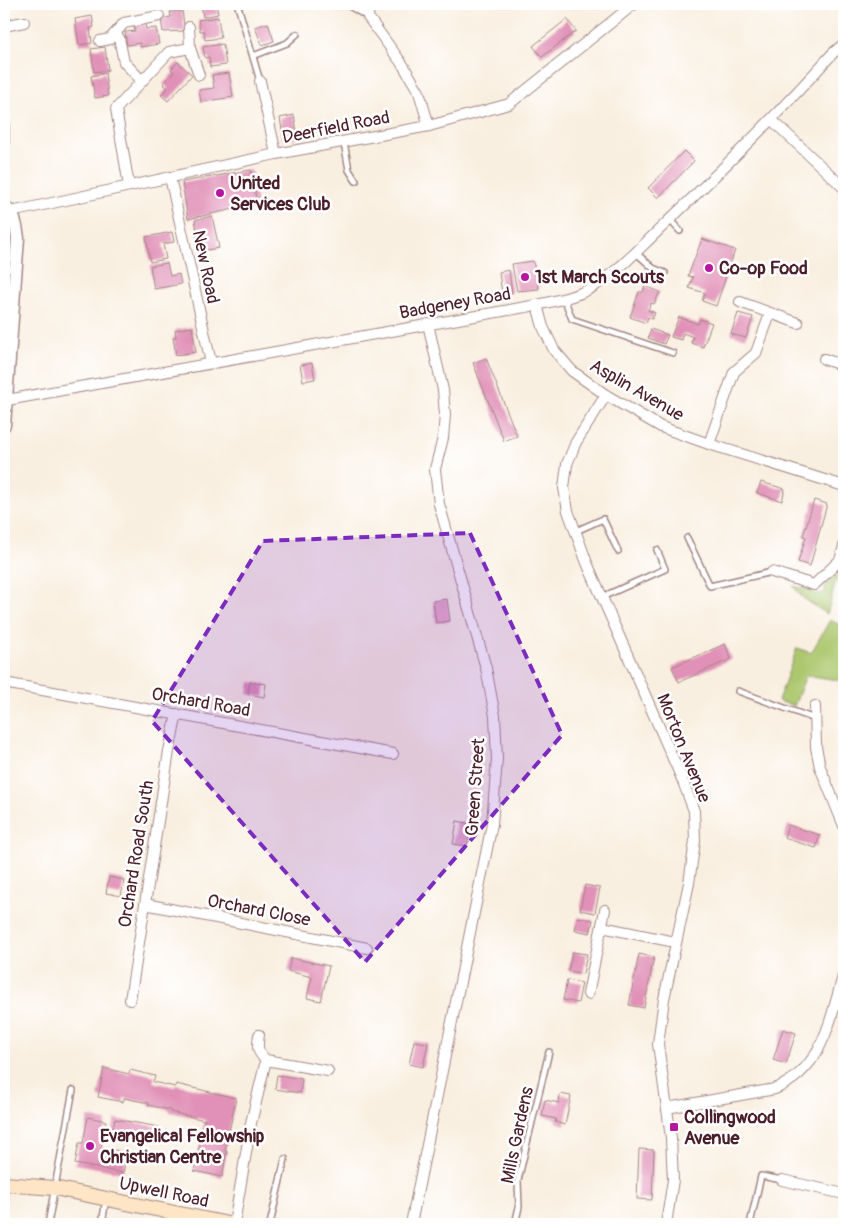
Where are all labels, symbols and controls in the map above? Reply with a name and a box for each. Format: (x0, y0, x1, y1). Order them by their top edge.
street label: Deerfield Road (280, 106, 392, 149)
place label: United Services Club (230, 172, 331, 216)
marker: United Services Club (214, 187, 226, 199)
street label: New Road (187, 228, 224, 306)
place label: Co-op Food (719, 257, 808, 280)
marker: Co-op Food (703, 262, 715, 274)
place label: 1st March Scouts (535, 266, 665, 289)
marker: 1st March Scouts (519, 271, 531, 283)
street label: Badgeney Road (398, 282, 513, 325)
street label: Asplin Avenue (586, 354, 688, 427)
street label: Orchard Road (150, 682, 252, 722)
street label: Morton Avenue (651, 690, 716, 806)
street label: Green Street (461, 736, 490, 837)
street label: Orchard Road South (114, 779, 159, 929)
street label: Orchard Close (205, 889, 313, 932)
street label: Mills Gardens (496, 1085, 539, 1186)
place label: Collingwood Avenue (684, 1106, 776, 1150)
marker: Collingwood Avenue (668, 1121, 680, 1133)
place label: Evangelical Fellowship Christian Centre (100, 1125, 265, 1169)
marker: Evangelical Fellowship Christian Centre (84, 1140, 96, 1152)
street label: Upwell Road (117, 1172, 211, 1213)

